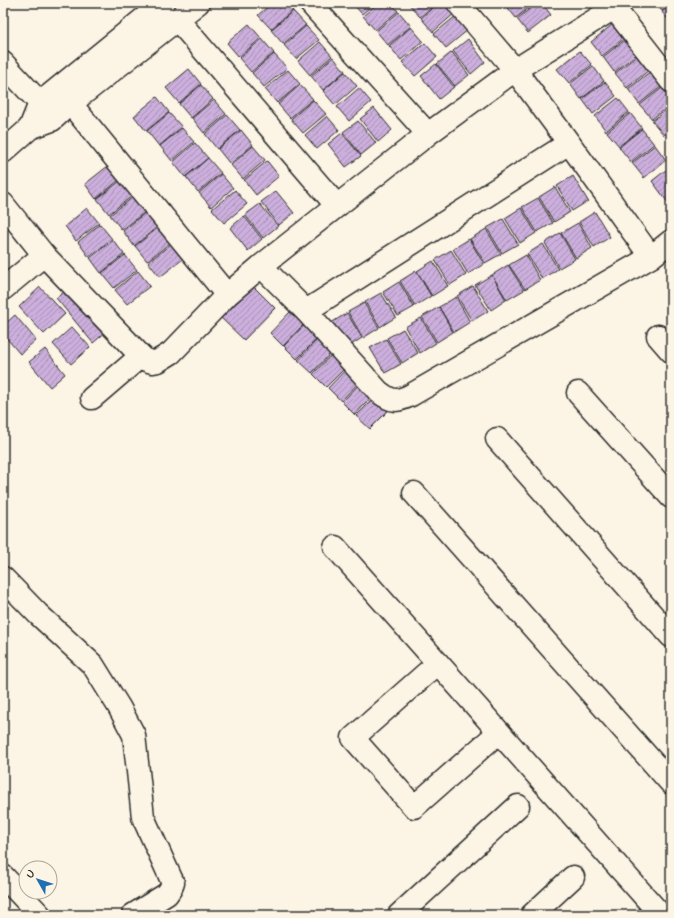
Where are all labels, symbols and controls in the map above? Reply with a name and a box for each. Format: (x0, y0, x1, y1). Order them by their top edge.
north arrow (18, 860, 58, 900)
text: U (23, 867, 39, 882)

